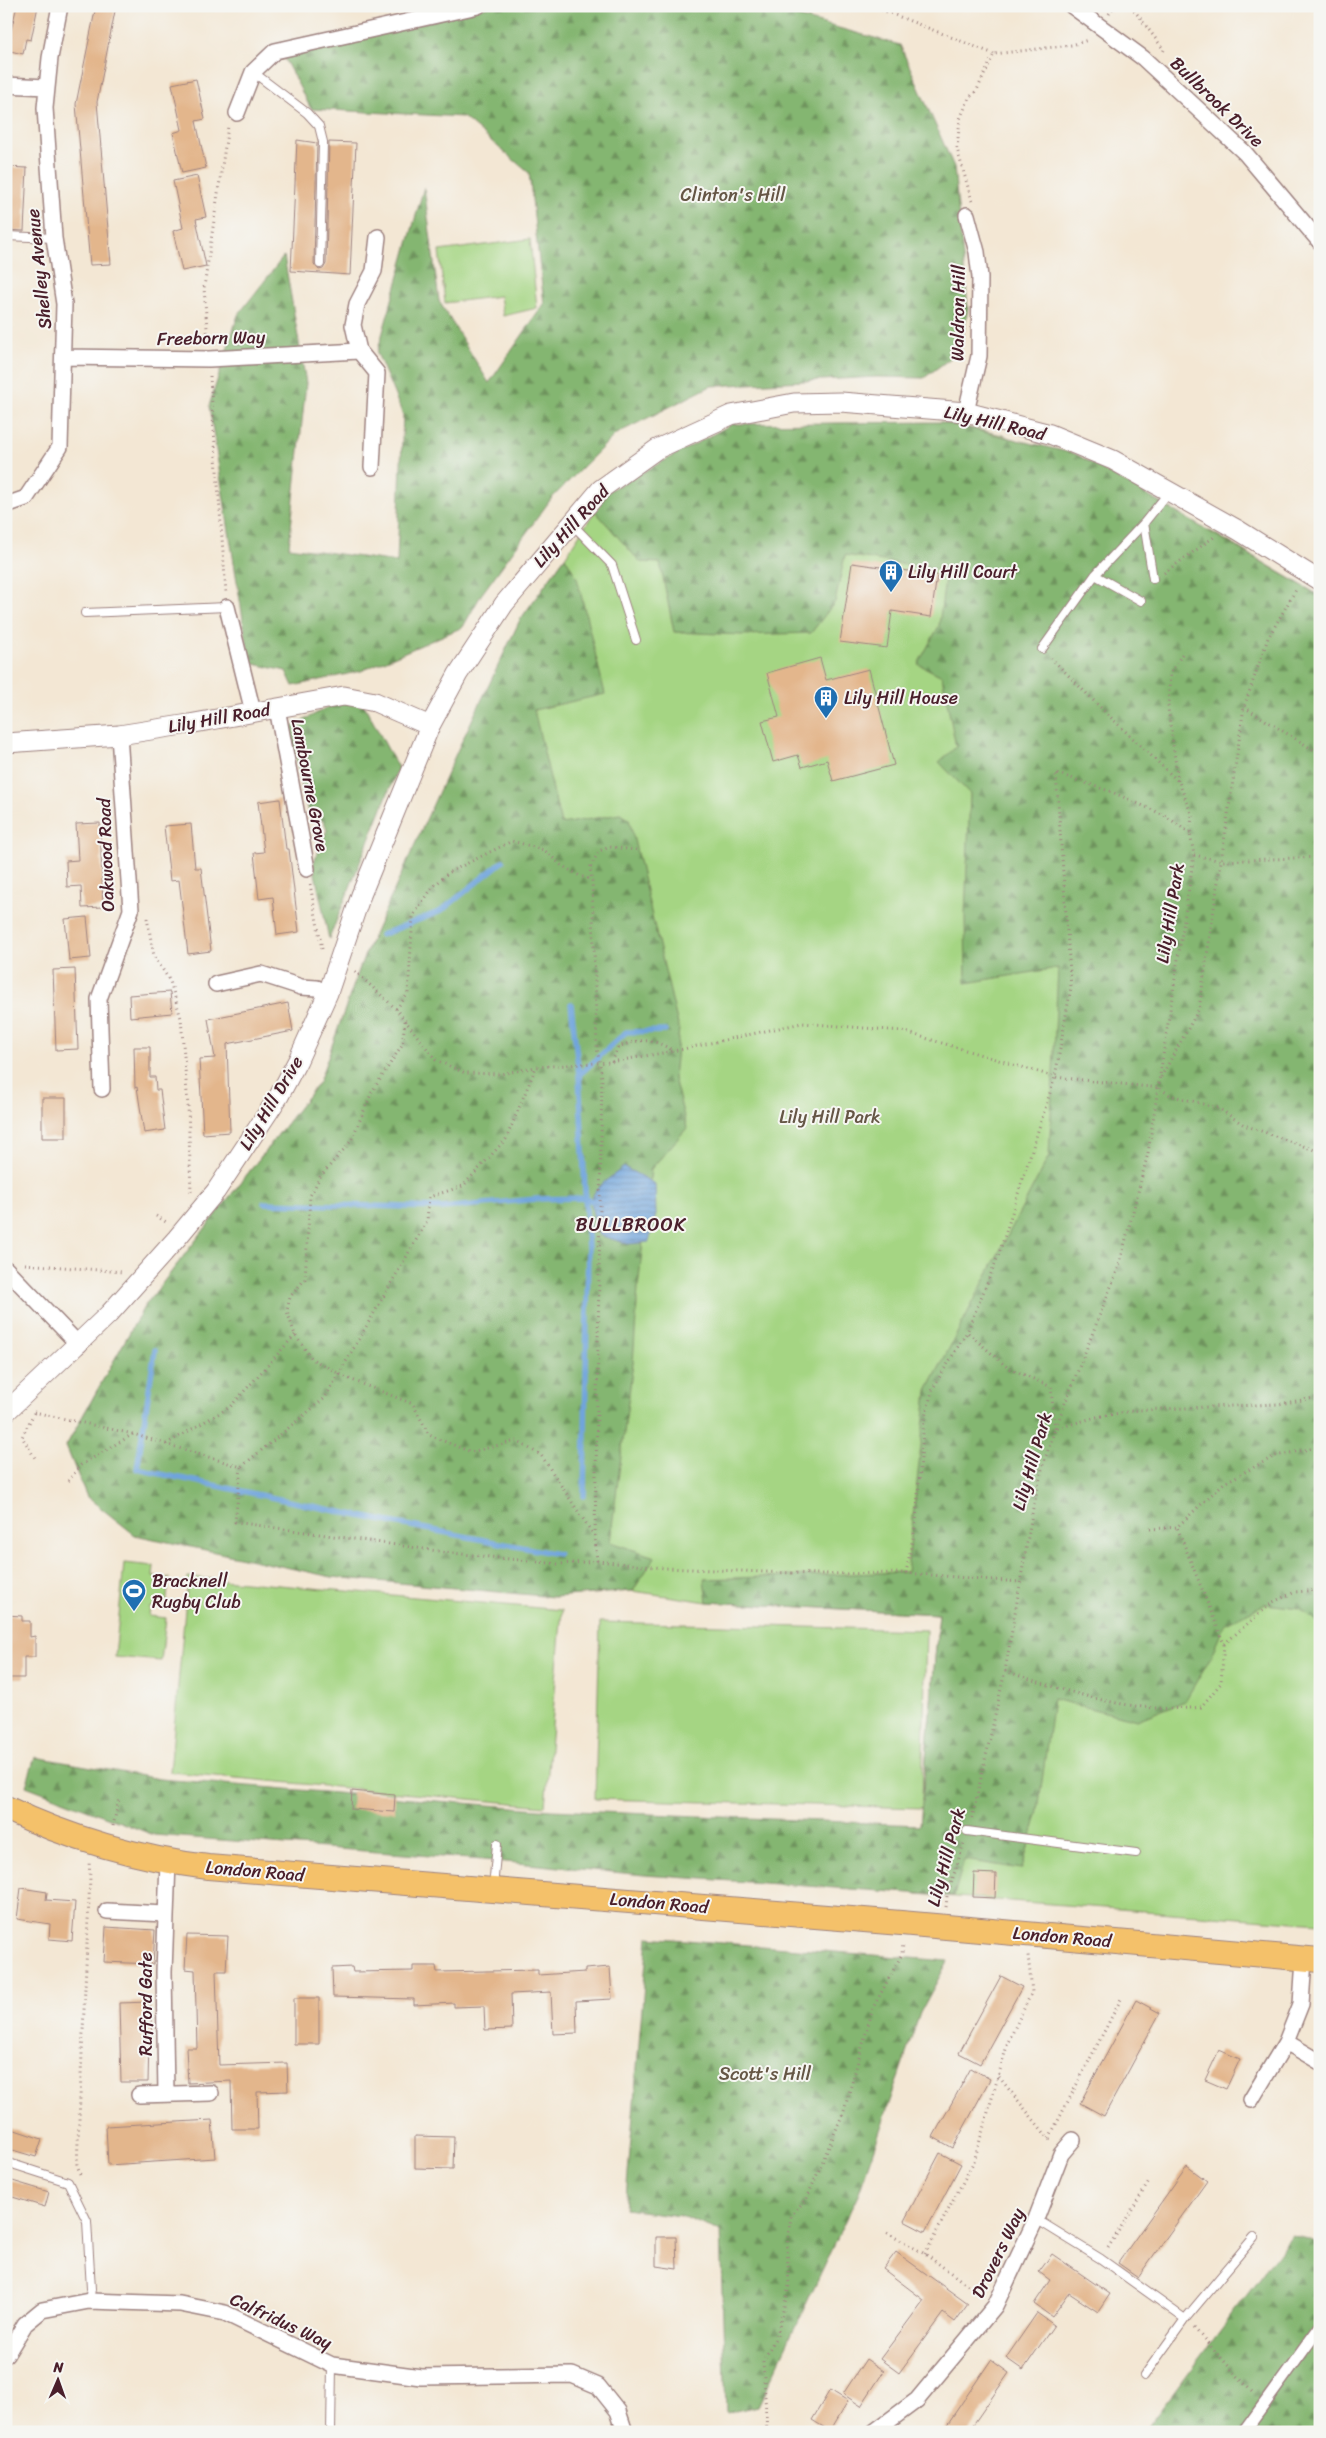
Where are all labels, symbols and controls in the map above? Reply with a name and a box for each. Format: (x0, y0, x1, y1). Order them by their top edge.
street label: Bullbrook Drive (1162, 48, 1272, 156)
park label: Clinton's Hill (681, 179, 786, 211)
street label: Shelley Avenue (17, 207, 61, 331)
street label: Waldron Hill (941, 264, 975, 361)
street label: Freeborn Way (157, 321, 266, 355)
street label: Lily Hill Road (941, 396, 1050, 451)
street label: Lily Hill Road (525, 476, 618, 575)
place label: Lily Hill Court (908, 556, 1018, 588)
building icon: Lily Hill Court (878, 559, 904, 593)
place label: Lily Hill House (844, 682, 958, 714)
building icon: Lily Hill House (813, 685, 839, 719)
street label: Lily Hill Road (165, 693, 274, 743)
street label: Lambourne Grove (281, 715, 339, 855)
street label: Oakwood Road (88, 796, 124, 912)
street label: Lily Hill Park (1146, 860, 1194, 966)
street label: Lily Hill Drive (230, 1049, 312, 1157)
park label: Lily Hill Park (779, 1101, 881, 1133)
district label: BULLBROOK (576, 1208, 687, 1241)
street label: Lily Hill Park (1003, 1408, 1061, 1514)
place label: Bracknell Rugby Club (152, 1565, 241, 1618)
sports icon: Bracknell Rugby Club (121, 1578, 147, 1612)
street label: Lily Hill Park (917, 1804, 975, 1910)
street label: London Road (204, 1851, 307, 1891)
street label: London Road (608, 1883, 711, 1923)
street label: London Road (1011, 1917, 1114, 1957)
street label: Rufford Gate (130, 1952, 162, 2056)
park label: Scott's Hill (719, 2058, 812, 2090)
street label: Drovers Way (962, 2202, 1034, 2304)
street label: Calfridus Way (224, 2283, 338, 2359)
text: N (52, 2355, 64, 2380)
north arrow (32, 2356, 82, 2406)

